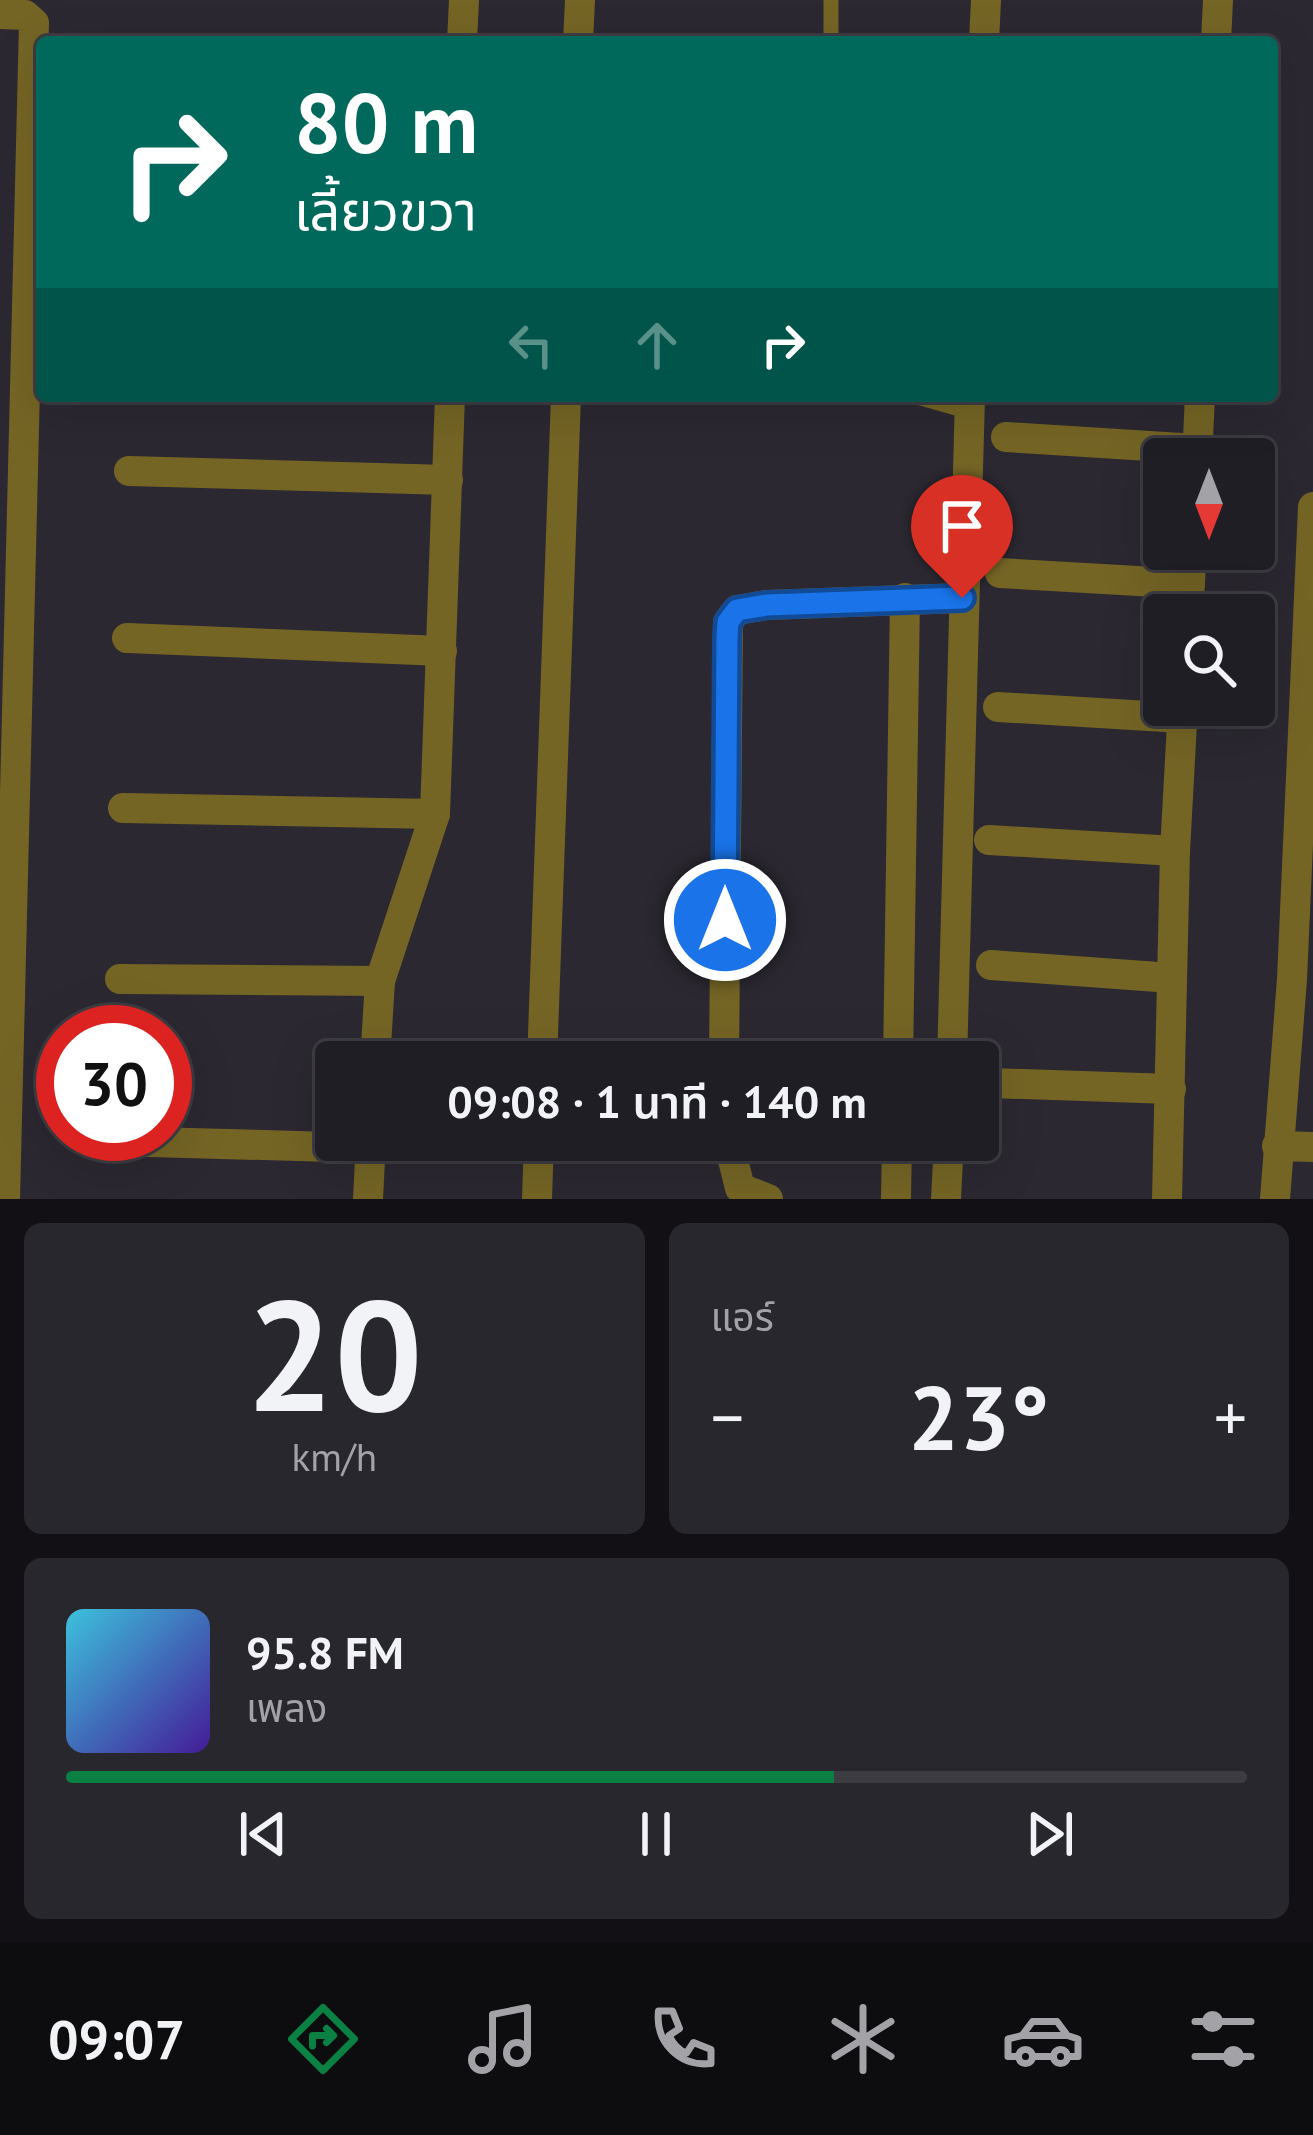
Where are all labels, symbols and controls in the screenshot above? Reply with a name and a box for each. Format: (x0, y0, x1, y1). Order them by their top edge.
text: 80 m (294, 67, 478, 176)
icon: right (96, 84, 252, 240)
text: เลี้ยวขวา (294, 175, 477, 245)
icon: left (498, 312, 564, 378)
icon: ahead (624, 312, 690, 378)
icon: right (750, 312, 816, 378)
north arrow (1143, 438, 1275, 570)
map controls (1143, 438, 1275, 726)
pin (911, 475, 1013, 598)
icon: arrive (929, 493, 995, 559)
button: search (1143, 594, 1275, 726)
position arrow (662, 857, 788, 983)
speed limit sign: 30 (36, 1005, 192, 1161)
text: 09:08 · 1 นาที · 140 m (447, 1072, 867, 1130)
text: 20 (246, 1252, 423, 1454)
text: แอร์ (711, 1291, 774, 1342)
text: 23° (908, 1358, 1049, 1475)
text: − (711, 1374, 744, 1459)
text: + (1214, 1374, 1247, 1459)
text: km/h (292, 1431, 377, 1482)
text: 95.8 FM (246, 1623, 404, 1681)
text: เพลง (246, 1682, 327, 1733)
icon: previous (230, 1801, 296, 1867)
icon: pause (623, 1801, 689, 1867)
icon: next (1017, 1801, 1083, 1867)
icon: directions (281, 1997, 365, 2081)
icon: music (461, 1997, 545, 2081)
icon: phone (641, 1997, 725, 2081)
icon: climate (821, 1997, 905, 2081)
icon: car (1001, 1997, 1085, 2081)
icon: filters (1181, 1997, 1265, 2081)
text: 09:07 (48, 2004, 185, 2074)

